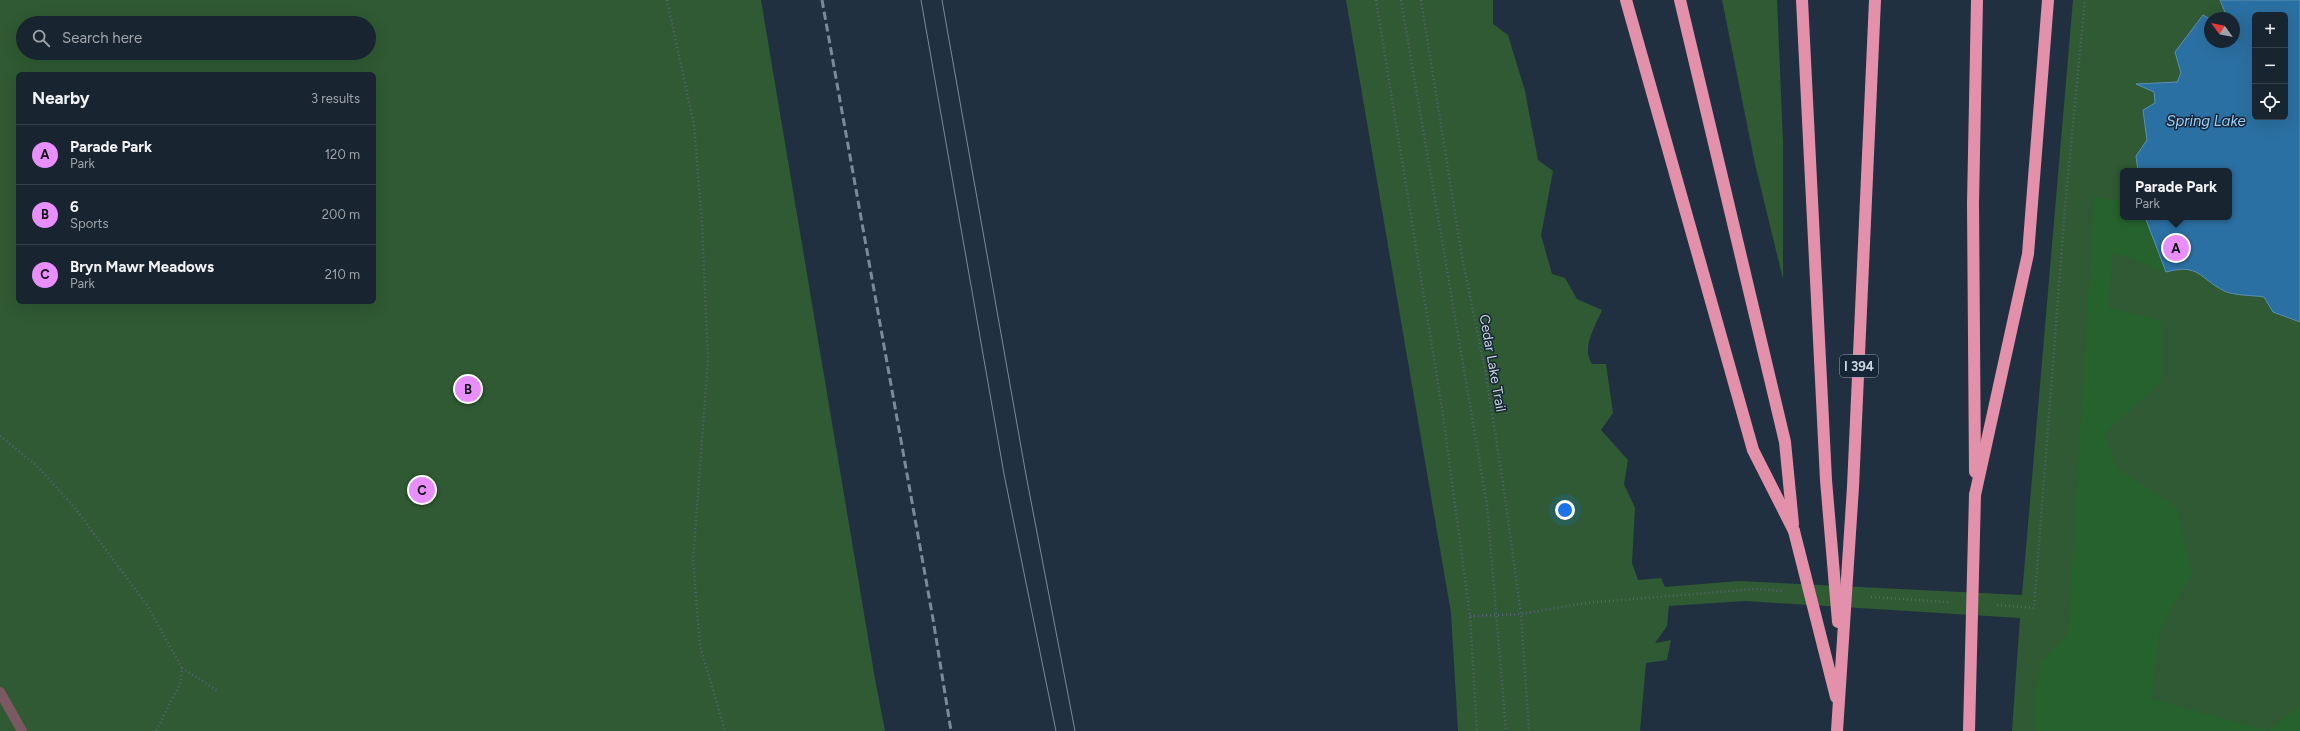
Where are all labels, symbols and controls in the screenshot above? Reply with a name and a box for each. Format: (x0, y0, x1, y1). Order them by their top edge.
north arrow (2204, 12, 2240, 48)
map controls (2252, 12, 2288, 120)
button: + (2252, 12, 2288, 48)
search box (16, 16, 376, 60)
icon: search (30, 27, 52, 49)
text: Search here (62, 29, 142, 47)
button: − (2252, 48, 2288, 84)
button: locate (2252, 84, 2288, 120)
text: Nearby (32, 88, 90, 108)
text: 3 results (311, 91, 360, 106)
water label: Spring Lake (2166, 112, 2246, 130)
text: Parade Park (70, 138, 152, 156)
text: A (40, 147, 50, 162)
text: 120 m (325, 147, 360, 162)
text: Park (70, 156, 95, 171)
popup (2120, 168, 2232, 220)
text: Parade Park (2135, 178, 2217, 196)
text: Park (2135, 196, 2160, 211)
text: 6 (70, 198, 79, 216)
text: B (41, 207, 49, 222)
text: 200 m (322, 207, 360, 222)
text: Sports (70, 216, 109, 231)
pin: A (2163, 233, 2189, 263)
text: Bryn Mawr Meadows (70, 258, 214, 276)
text: C (40, 267, 50, 282)
text: 210 m (325, 267, 360, 282)
text: Park (70, 276, 95, 291)
street label: Cedar Lake Trail (1476, 313, 1509, 413)
road number: I 394 (1840, 355, 1878, 377)
pin: B (455, 374, 481, 404)
pin: C (409, 475, 435, 505)
your location (1555, 500, 1575, 520)

